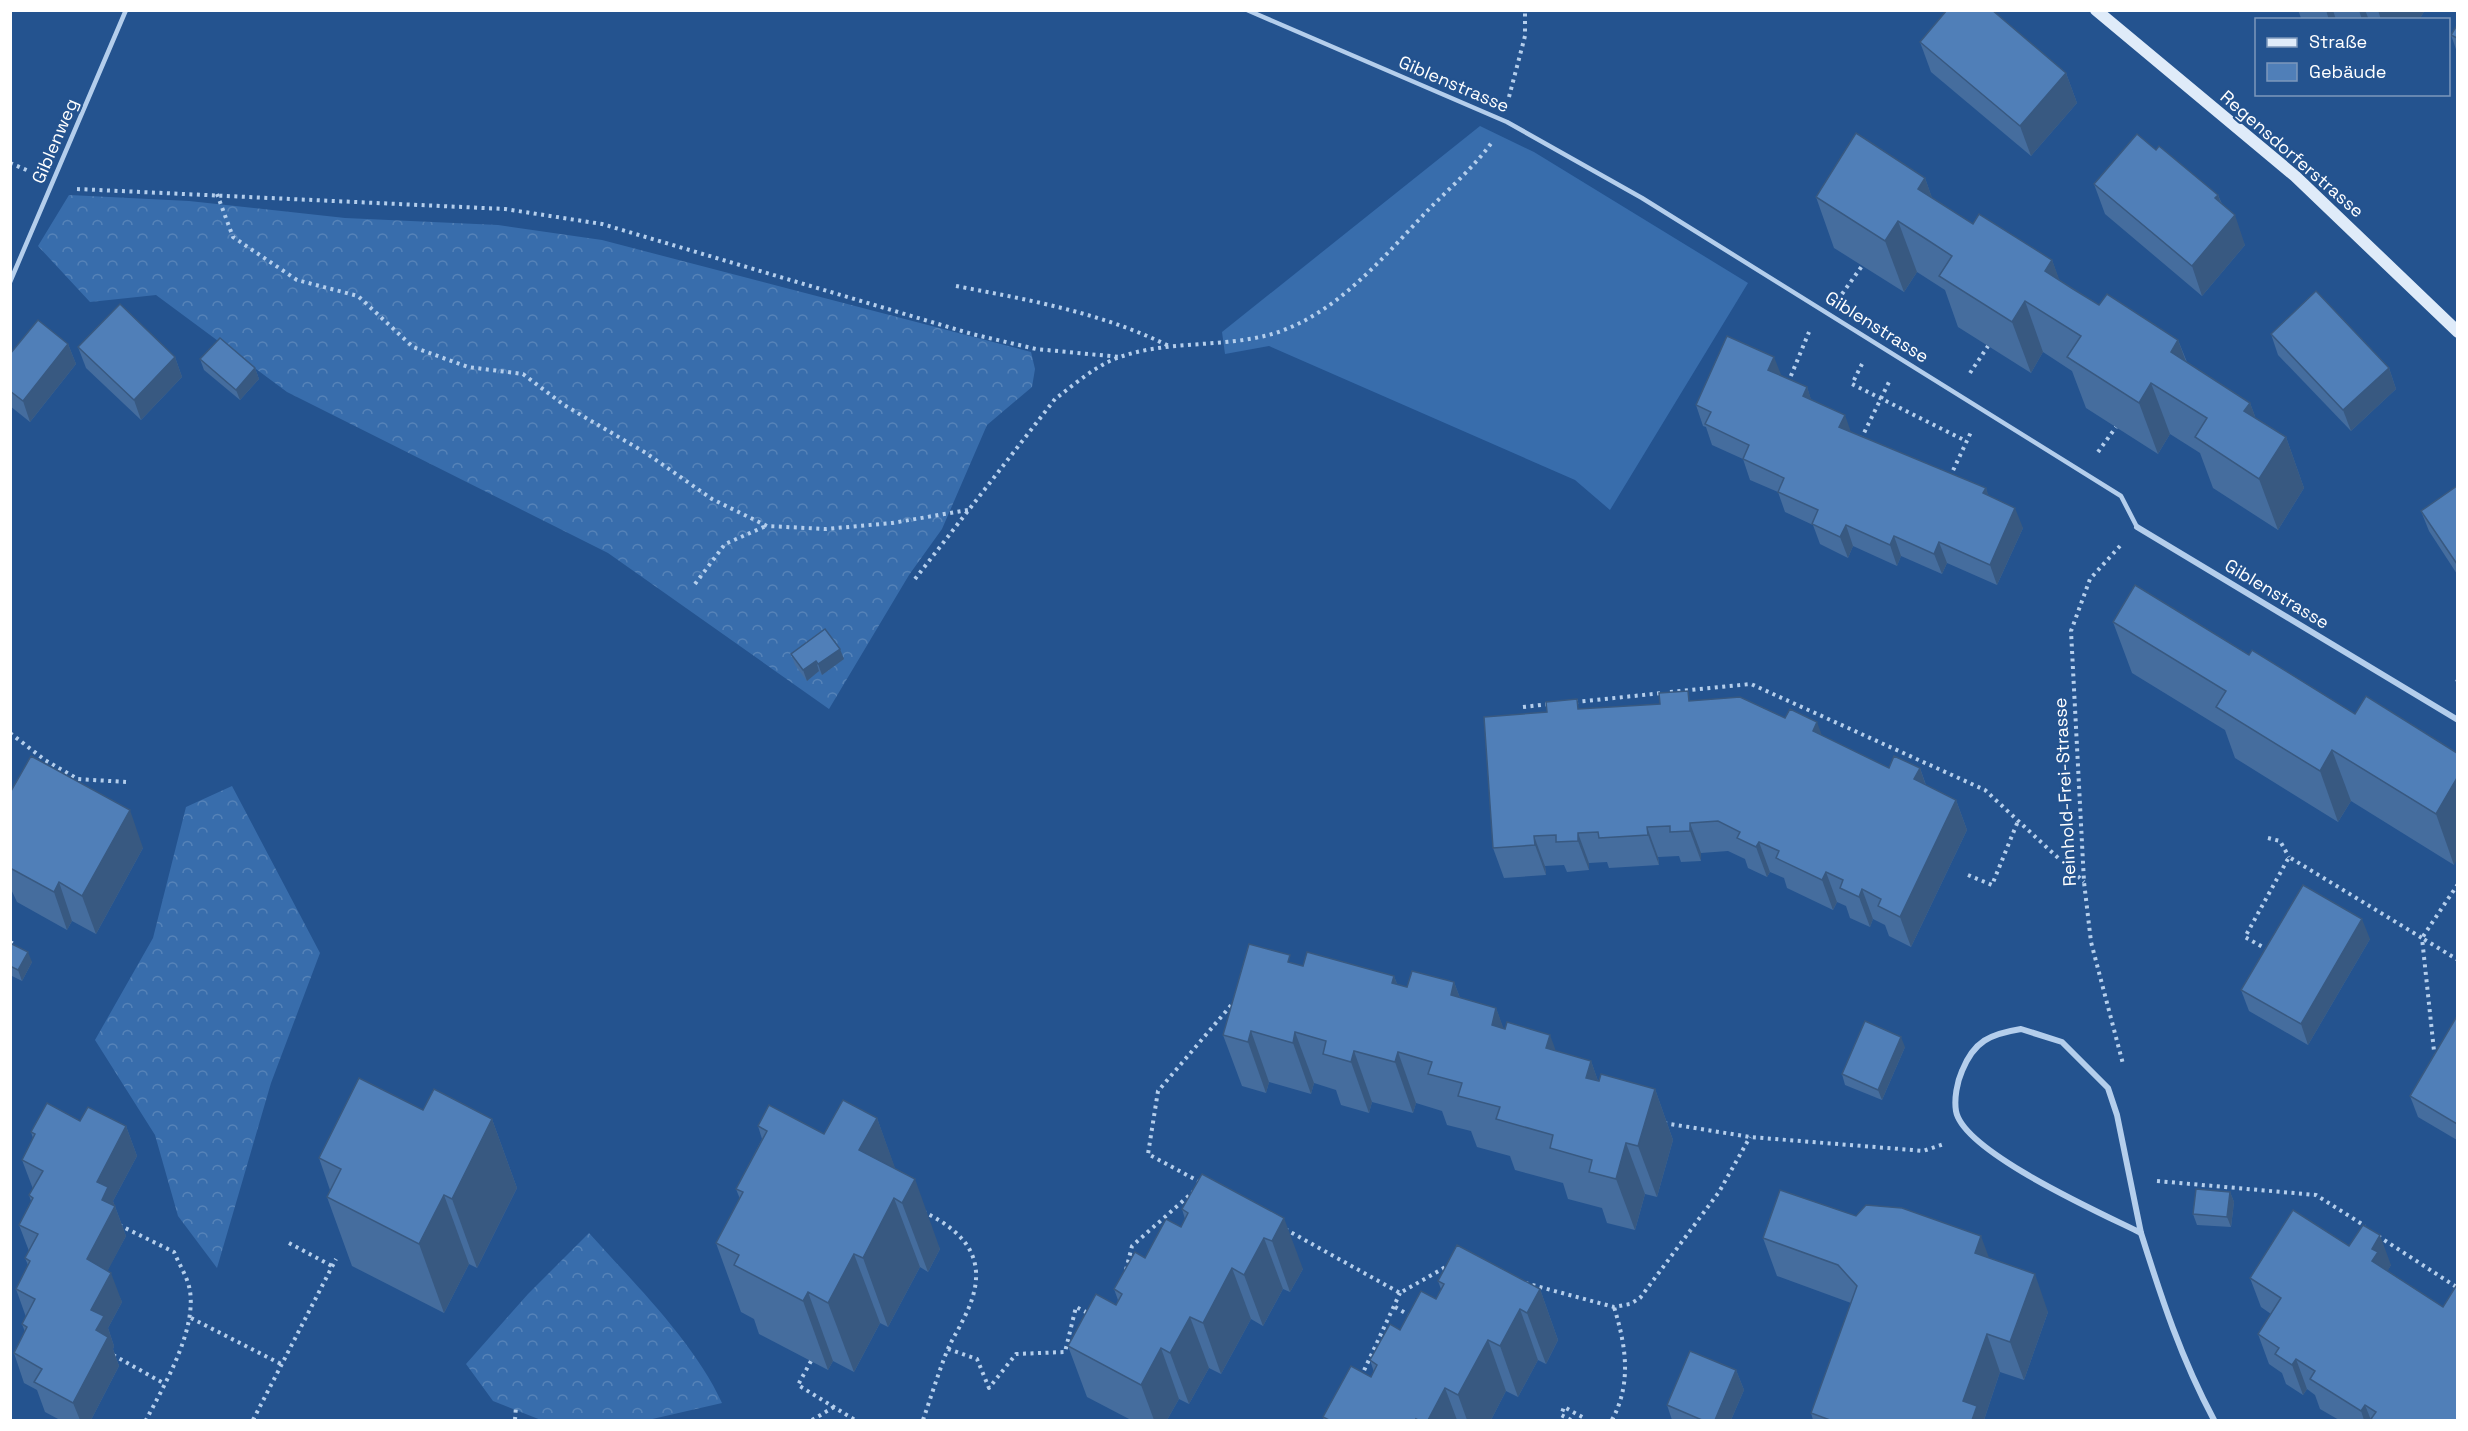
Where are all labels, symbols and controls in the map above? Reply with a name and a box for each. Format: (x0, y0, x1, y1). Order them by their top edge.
legend (2255, 18, 2450, 96)
text: Straße (2309, 30, 2367, 53)
street label: Giblenstrasse (1395, 50, 1513, 117)
text: Gebäude (2309, 60, 2387, 83)
street label: Regensdorferstrasse (2216, 85, 2369, 222)
street label: Giblenweg (26, 95, 83, 187)
street label: Giblenstrasse (1821, 286, 1933, 368)
street label: Giblenstrasse (2221, 553, 2334, 634)
street label: Reinhold-Frei-Strasse (2048, 697, 2081, 887)

